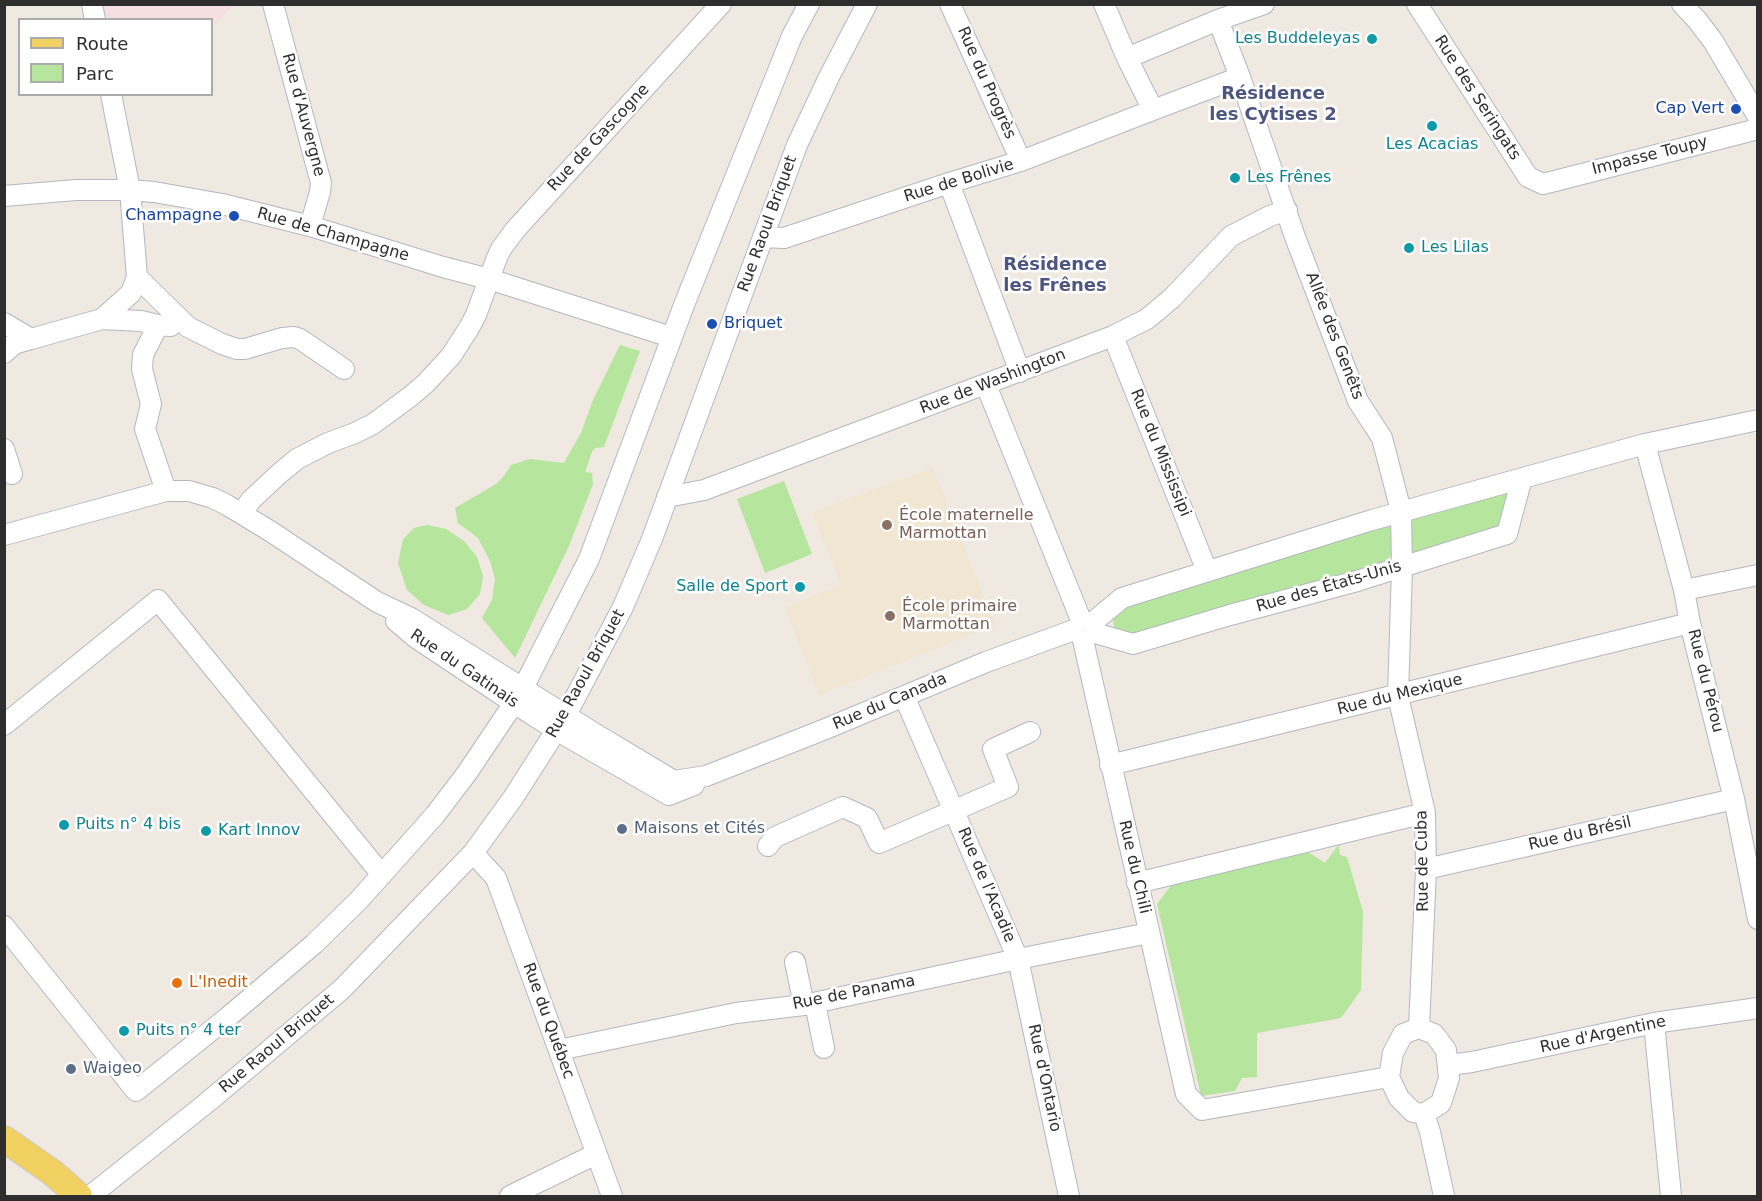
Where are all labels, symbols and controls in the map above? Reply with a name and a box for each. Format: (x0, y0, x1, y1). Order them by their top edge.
legend (18, 18, 213, 96)
street label: Rue du Progrès (953, 24, 1019, 142)
place label: Les Buddeleyas (1235, 29, 1360, 49)
marker: Les Buddeleyas (1365, 32, 1379, 46)
street label: Rue des Seringats (1430, 32, 1524, 164)
text: Route (76, 33, 128, 54)
street label: Rue d'Auvergne (277, 51, 329, 179)
text: Parc (76, 63, 114, 84)
street label: Rue de Gascogne (544, 80, 654, 196)
district label: Résidence les Cytises 2 (1209, 83, 1337, 125)
place label: Cap Vert (1655, 99, 1724, 119)
marker: Cap Vert (1729, 102, 1743, 116)
marker: Les Acacias (1425, 119, 1439, 133)
street label: Impasse Toupy (1590, 132, 1710, 180)
place label: Les Acacias (1386, 135, 1478, 155)
street label: Rue Raoul Briquet (734, 153, 802, 295)
street label: Rue de Bolivie (902, 155, 1016, 207)
place label: Les Frênes (1247, 168, 1331, 188)
marker: Les Frênes (1228, 171, 1242, 185)
street label: Rue de Champagne (255, 204, 411, 266)
place label: Champagne (125, 206, 222, 226)
marker: Champagne (227, 209, 241, 223)
place label: Les Lilas (1421, 238, 1489, 258)
marker: Les Lilas (1402, 241, 1416, 255)
district label: Résidence les Frênes (1003, 254, 1107, 296)
street label: Allée des Genêts (1301, 270, 1367, 402)
place label: Briquet (724, 314, 782, 334)
marker: Briquet (705, 317, 719, 331)
street label: Rue de Washington (917, 345, 1069, 419)
street label: Rue du Mississipi (1126, 386, 1194, 520)
place label: École maternelle Marmottan (899, 506, 1034, 544)
marker: École maternelle Marmottan (880, 518, 894, 532)
street label: Rue des États-Unis (1254, 557, 1404, 617)
place label: Salle de Sport (676, 577, 788, 597)
marker: Salle de Sport (793, 580, 807, 594)
place label: École primaire Marmottan (902, 597, 1017, 635)
street label: Rue Raoul Briquet (543, 606, 629, 742)
marker: École primaire Marmottan (883, 609, 897, 623)
street label: Rue du Gatinais (406, 626, 522, 712)
street label: Rue du Pérou (1683, 627, 1727, 735)
street label: Rue du Canada (830, 669, 950, 735)
street label: Rue du Mexique (1335, 670, 1465, 720)
street label: Rue de Cuba (1413, 810, 1433, 912)
street label: Rue du Brésil (1527, 813, 1633, 855)
place label: Puits n° 4 bis (76, 815, 181, 835)
marker: Puits n° 4 bis (57, 818, 71, 832)
street label: Rue du Chili (1114, 818, 1154, 916)
place label: Maisons et Cités (634, 819, 765, 839)
place label: Kart Innov (218, 821, 300, 841)
marker: Maisons et Cités (615, 822, 629, 836)
marker: Kart Innov (199, 824, 213, 838)
street label: Rue de l'Acadie (953, 825, 1019, 945)
street label: Rue du Québec (518, 960, 578, 1082)
street label: Rue de Panama (791, 972, 917, 1014)
place label: L'Inedit (189, 973, 248, 993)
marker: L'Inedit (170, 976, 184, 990)
street label: Rue Raoul Briquet (216, 990, 338, 1098)
street label: Rue d'Argentine (1538, 1012, 1668, 1058)
place label: Puits n° 4 ter (136, 1021, 241, 1041)
street label: Rue d'Ontario (1023, 1022, 1065, 1134)
marker: Puits n° 4 ter (117, 1024, 131, 1038)
place label: Waigeo (83, 1059, 142, 1079)
marker: Waigeo (64, 1062, 78, 1076)

